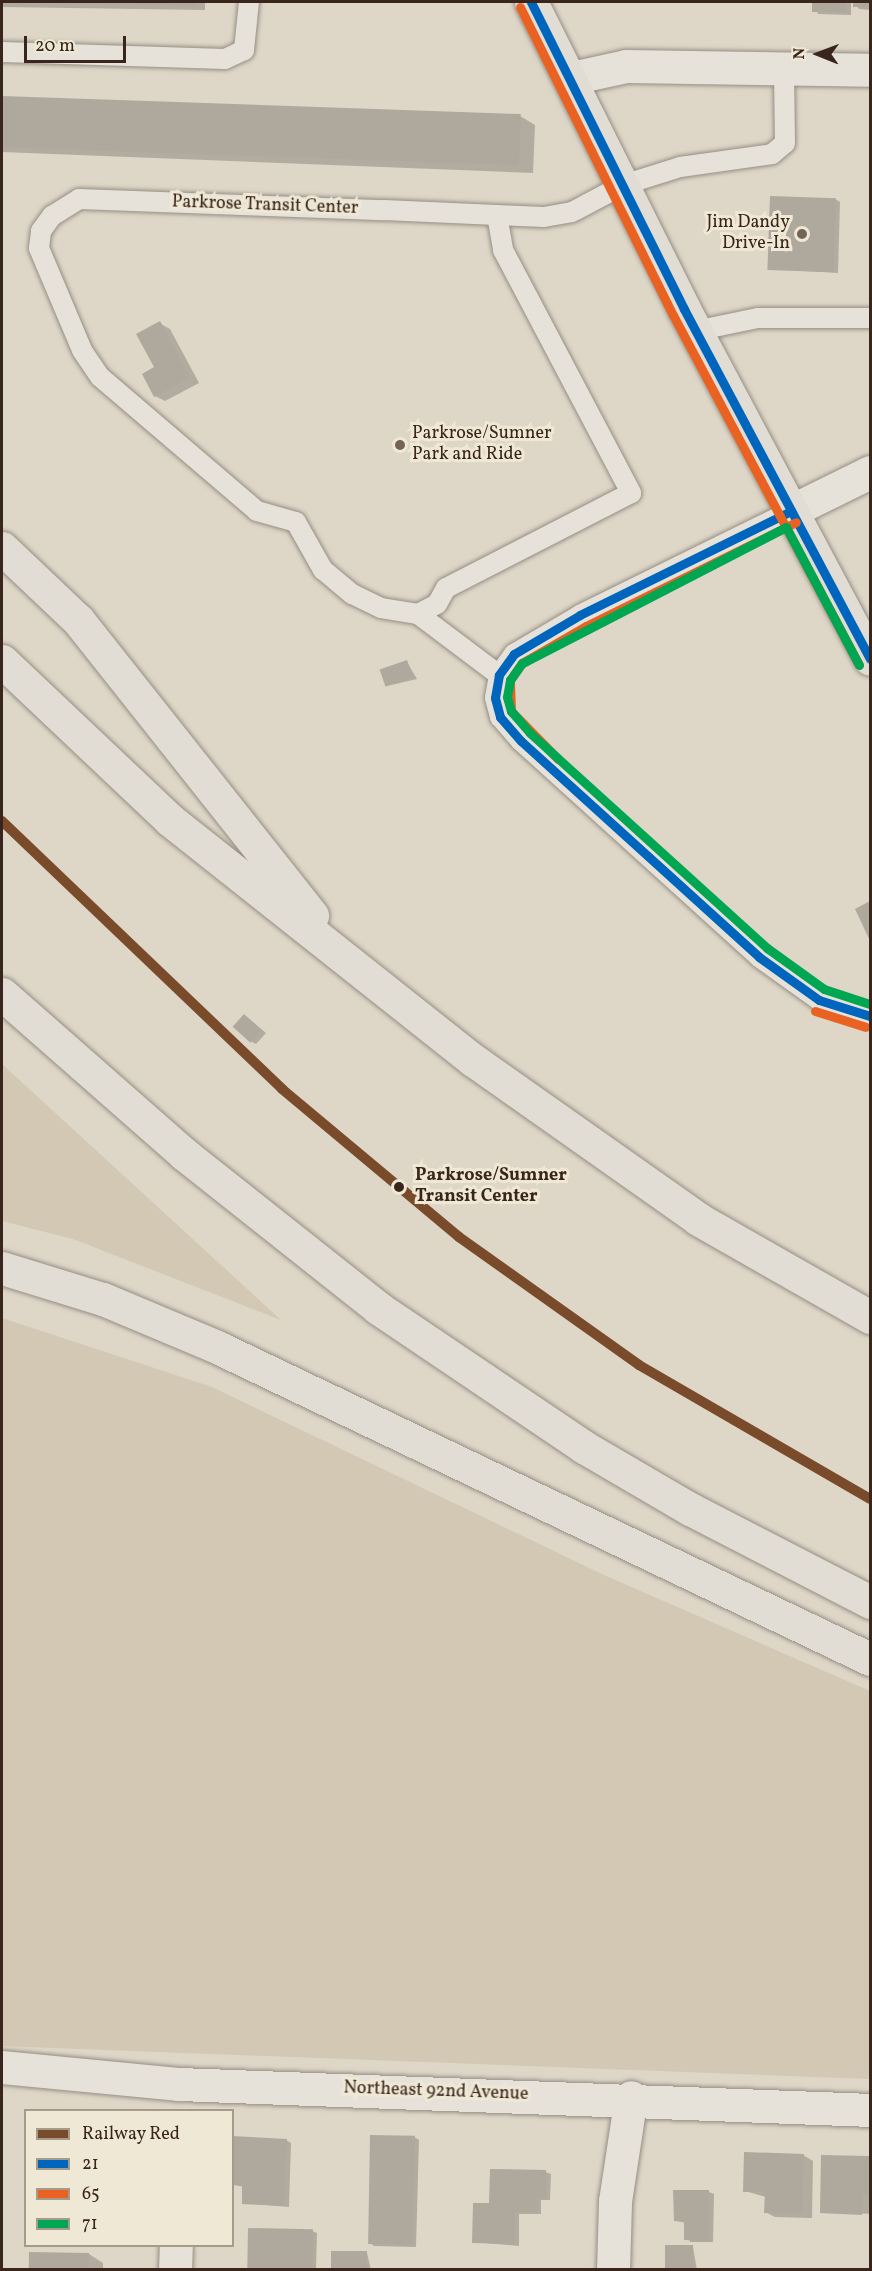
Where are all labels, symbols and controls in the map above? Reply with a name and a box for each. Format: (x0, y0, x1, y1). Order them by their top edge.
scale bar (27, 24, 129, 62)
north arrow (788, 24, 848, 84)
text: 20 m (35, 34, 75, 59)
text: N (789, 48, 811, 60)
street label: Parkrose Transit Center (171, 192, 359, 220)
place label: Jim Dandy Drive-In (706, 213, 790, 256)
marker: Jim Dandy Drive-In (795, 227, 809, 241)
place label: Parkrose/Sumner Park and Ride (412, 424, 552, 466)
marker: Parkrose/Sumner Park and Ride (393, 438, 407, 452)
place label: Parkrose/Sumner Transit Center (415, 1166, 567, 1208)
marker: Parkrose/Sumner Transit Center (388, 1176, 410, 1198)
street label: Northeast 92nd Avenue (343, 2078, 529, 2106)
legend (24, 2109, 234, 2247)
text: Railway Red (82, 2122, 180, 2147)
text: 21 (82, 2152, 99, 2177)
text: 65 (82, 2182, 100, 2207)
text: 71 (82, 2212, 98, 2237)

